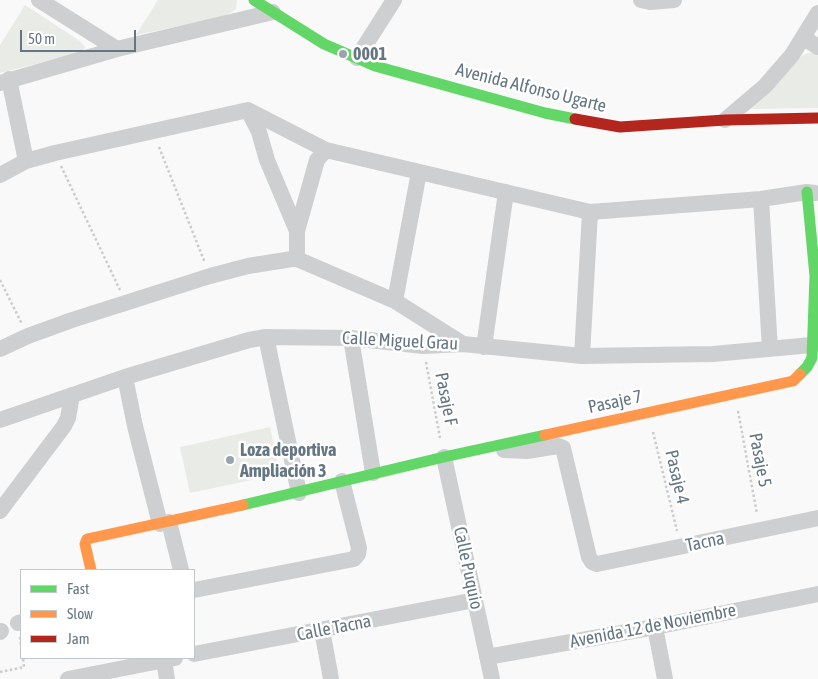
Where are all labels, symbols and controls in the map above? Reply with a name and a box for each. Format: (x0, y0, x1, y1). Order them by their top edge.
scale bar (22, 20, 139, 52)
text: 50 m (28, 30, 55, 47)
place label: 0001 (353, 43, 387, 65)
marker: 0001 (337, 48, 349, 60)
street label: Avenida Alfonso Ugarte (454, 59, 608, 117)
street label: Calle Miguel Grau (341, 327, 459, 355)
street label: Pasaje F (430, 371, 462, 427)
street label: Pasaje 7 (586, 386, 644, 418)
street label: Pasaje 5 (744, 431, 776, 489)
place label: Loza deportiva Ampliación 3 (240, 439, 336, 482)
street label: Pasaje 4 (660, 448, 694, 506)
marker: Loza deportiva Ampliación 3 (224, 454, 236, 466)
street label: Calle Puquio (449, 525, 487, 611)
street label: Tacna (684, 527, 726, 557)
legend (20, 569, 195, 659)
text: Fast (67, 580, 89, 597)
street label: Avenida 12 de Noviembre (568, 599, 738, 653)
text: Slow (67, 605, 93, 622)
street label: Calle Tacna (295, 610, 373, 646)
text: Jam (67, 630, 90, 647)

